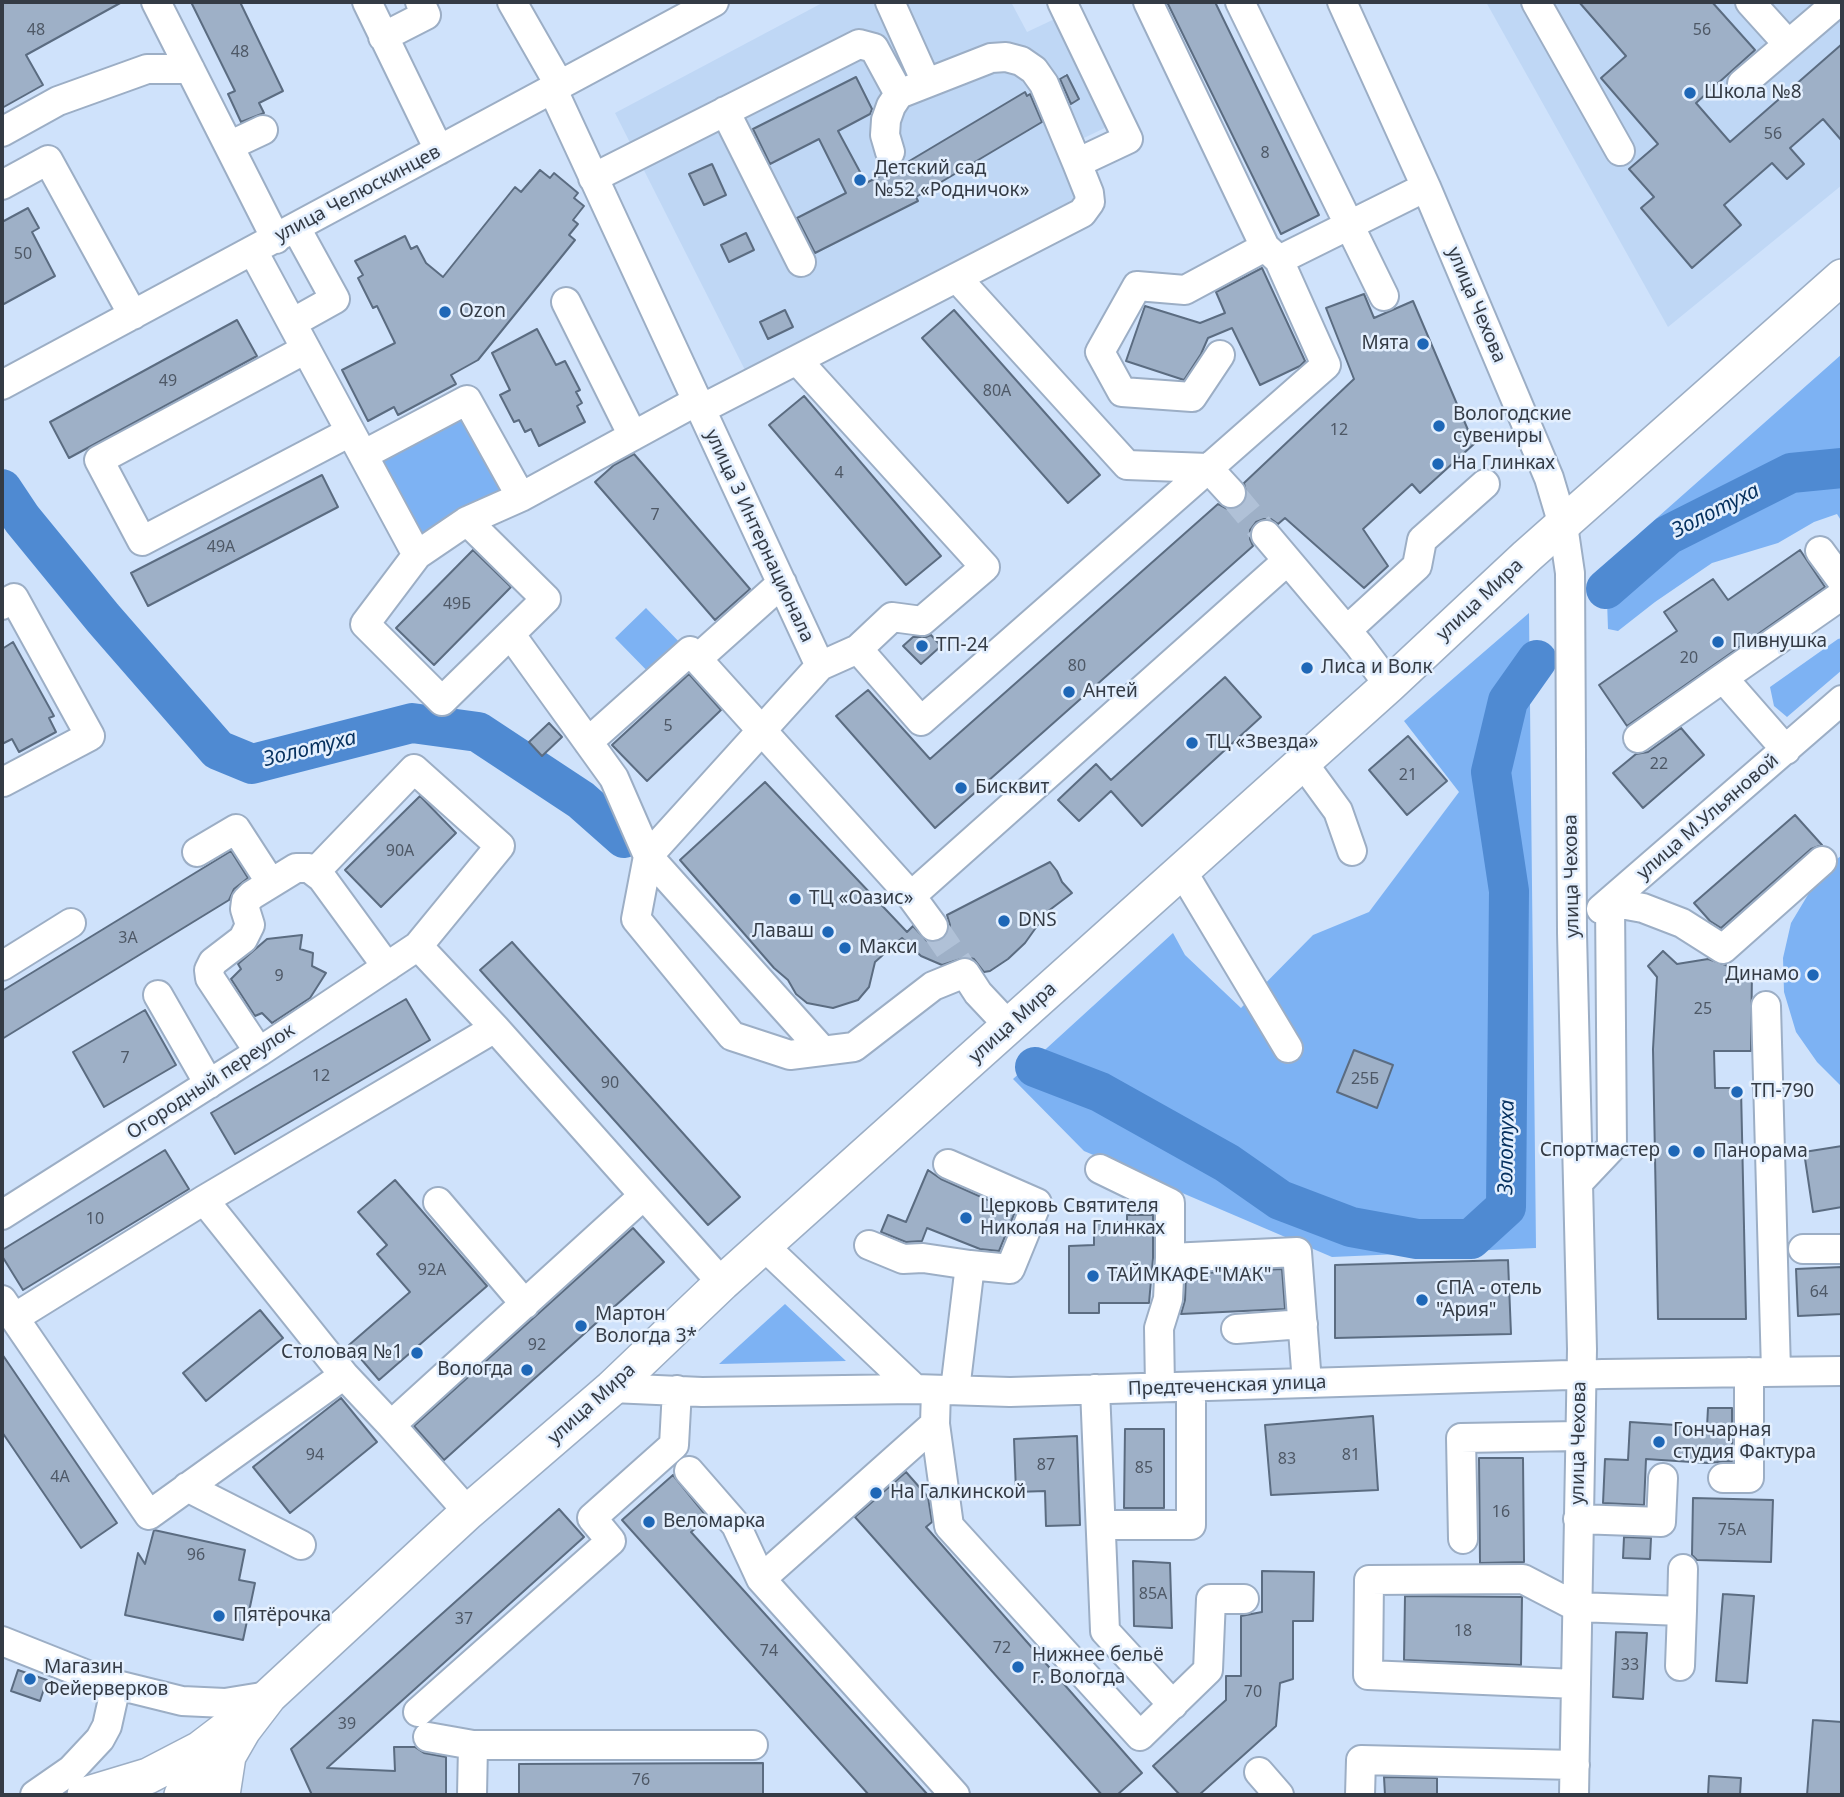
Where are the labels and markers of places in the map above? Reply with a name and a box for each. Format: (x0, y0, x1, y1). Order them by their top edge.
place label: Школа №8 (1704, 82, 1802, 104)
marker: Школа №8 (1682, 85, 1698, 101)
place label: Детский сад №52 «Родничок» (874, 158, 1029, 202)
marker: Детский сад №52 «Родничок» (852, 172, 868, 188)
place label: Ozon (459, 301, 506, 323)
marker: Ozon (437, 304, 453, 320)
place label: Мята (1361, 333, 1409, 355)
marker: Мята (1415, 336, 1431, 352)
place label: Вологодские сувениры (1453, 404, 1572, 448)
marker: Вологодские сувениры (1431, 418, 1447, 434)
place label: На Глинках (1452, 453, 1555, 475)
marker: На Глинках (1430, 456, 1446, 472)
place label: Пивнушка (1732, 631, 1827, 653)
marker: Пивнушка (1710, 634, 1726, 650)
place label: ТП-24 (936, 635, 988, 657)
marker: ТП-24 (914, 638, 930, 654)
place label: Лиса и Волк (1321, 657, 1433, 679)
marker: Лиса и Волк (1299, 660, 1315, 676)
place label: Антей (1083, 681, 1138, 703)
marker: Антей (1061, 684, 1077, 700)
place label: ТЦ «Звезда» (1206, 732, 1318, 754)
marker: ТЦ «Звезда» (1184, 735, 1200, 751)
place label: Бисквит (975, 777, 1049, 799)
marker: Бисквит (953, 780, 969, 796)
place label: ТЦ «Оазис» (809, 888, 913, 910)
marker: ТЦ «Оазис» (787, 891, 803, 907)
place label: DNS (1018, 910, 1057, 932)
marker: DNS (996, 913, 1012, 929)
place label: Лаваш (752, 921, 814, 943)
marker: Лаваш (820, 924, 836, 940)
place label: Макси (859, 937, 918, 959)
marker: Макси (837, 940, 853, 956)
place label: Динамо (1725, 964, 1799, 986)
marker: Динамо (1805, 967, 1821, 983)
place label: ТП-790 (1751, 1081, 1814, 1103)
marker: ТП-790 (1729, 1084, 1745, 1100)
place label: Спортмастер (1540, 1140, 1660, 1162)
place label: Панорама (1713, 1141, 1808, 1163)
marker: Спортмастер (1666, 1143, 1682, 1159)
marker: Панорама (1691, 1144, 1707, 1160)
place label: Церковь Святителя Николая на Глинках (980, 1196, 1165, 1240)
marker: Церковь Святителя Николая на Глинках (958, 1210, 974, 1226)
place label: ТАЙМКАФЕ "МАК" (1107, 1265, 1271, 1287)
marker: ТАЙМКАФЕ "МАК" (1085, 1268, 1101, 1284)
place label: СПА - отель "Ария" (1436, 1278, 1542, 1322)
marker: СПА - отель "Ария" (1414, 1292, 1430, 1308)
place label: Мартон Вологда 3* (595, 1304, 697, 1348)
marker: Мартон Вологда 3* (573, 1318, 589, 1334)
place label: Столовая №1 (281, 1342, 403, 1364)
marker: Столовая №1 (409, 1345, 425, 1361)
place label: Вологда (437, 1359, 513, 1381)
marker: Вологда (519, 1362, 535, 1378)
place label: Гончарная студия Фактура (1673, 1420, 1816, 1464)
marker: Гончарная студия Фактура (1651, 1434, 1667, 1450)
place label: На Галкинской (890, 1482, 1026, 1504)
marker: На Галкинской (868, 1485, 884, 1501)
place label: Веломарка (663, 1511, 765, 1533)
marker: Веломарка (641, 1514, 657, 1530)
place label: Пятёрочка (233, 1605, 331, 1627)
marker: Пятёрочка (211, 1608, 227, 1624)
place label: Нижнее бельё г. Вологда (1032, 1645, 1164, 1689)
place label: Магазин Фейерверков (44, 1657, 168, 1701)
marker: Нижнее бельё г. Вологда (1010, 1659, 1026, 1675)
marker: Магазин Фейерверков (22, 1671, 38, 1687)

